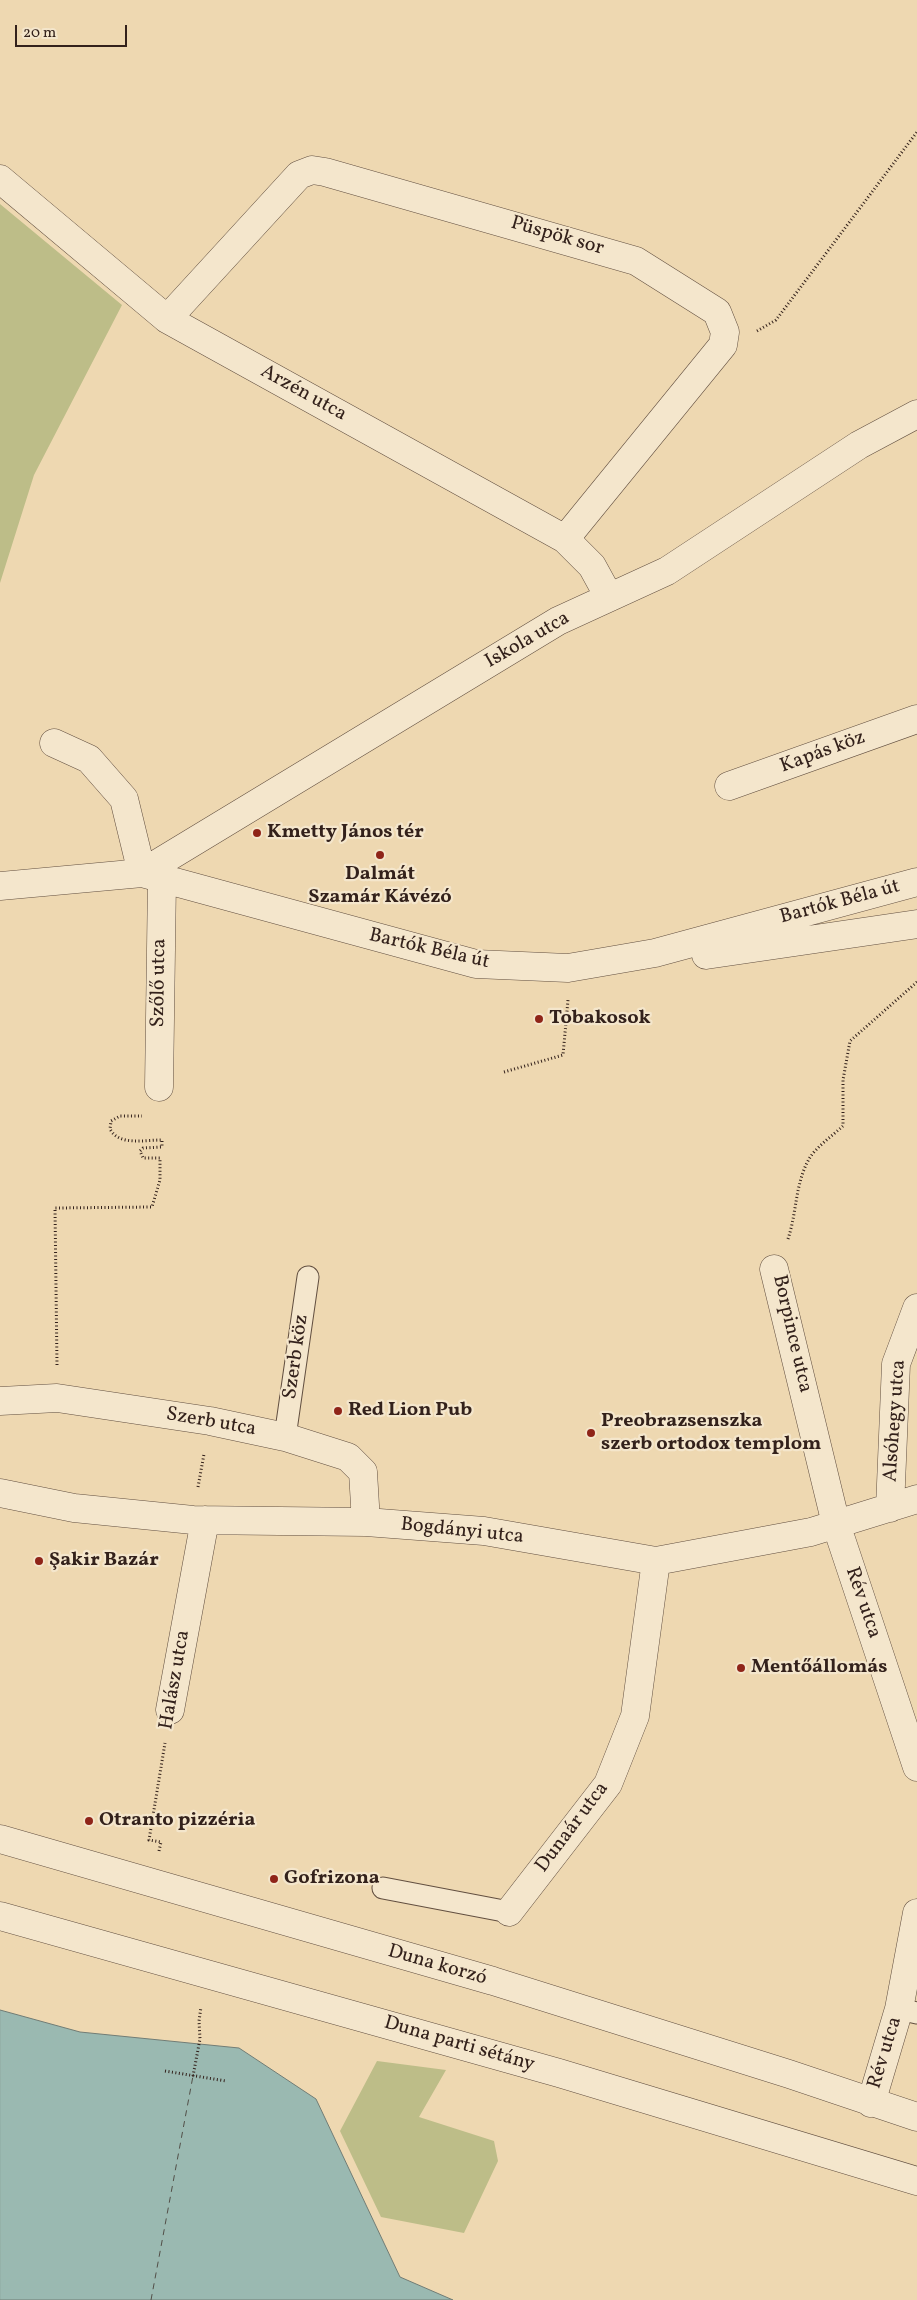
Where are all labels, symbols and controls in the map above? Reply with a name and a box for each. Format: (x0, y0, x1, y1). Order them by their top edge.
scale bar (18, 15, 130, 47)
text: 20 m (23, 23, 56, 44)
street label: Püspök sor (508, 212, 606, 262)
street label: Arzén utca (256, 361, 350, 427)
street label: Iskola utca (481, 607, 575, 675)
street label: Kapás köz (777, 727, 869, 779)
place label: Kmetty János tér (267, 821, 424, 845)
marker: Kmetty János tér (251, 827, 263, 839)
marker: Dalmát Szamár Kávézó (374, 849, 386, 861)
place label: Dalmát Szamár Kávézó (308, 863, 452, 910)
street label: Bartók Béla út (777, 875, 903, 931)
street label: Bartók Béla út (366, 924, 492, 976)
street label: Szőlő utca (147, 938, 173, 1028)
place label: Tobakosok (549, 1007, 651, 1031)
marker: Tobakosok (533, 1013, 545, 1025)
street label: Borpince utca (766, 1273, 816, 1395)
street label: Szerb köz (279, 1313, 315, 1401)
street label: Alsóhegy utca (880, 1359, 912, 1483)
place label: Red Lion Pub (348, 1399, 472, 1423)
street label: Szerb utca (164, 1403, 258, 1443)
marker: Red Lion Pub (332, 1405, 344, 1417)
place label: Preobrazsenszka szerb ortodox templom (601, 1410, 821, 1457)
marker: Preobrazsenszka szerb ortodox templom (585, 1427, 597, 1439)
street label: Bogdányi utca (399, 1514, 525, 1550)
place label: Şakir Bazár (49, 1549, 159, 1573)
marker: Şakir Bazár (33, 1555, 45, 1567)
street label: Rév utca (839, 1564, 885, 1642)
street label: Halász utca (155, 1628, 197, 1732)
place label: Mentőállomás (751, 1656, 887, 1680)
marker: Mentőállomás (735, 1662, 747, 1674)
street label: Dunaár utca (531, 1778, 615, 1878)
place label: Otranto pizzéria (99, 1809, 255, 1833)
marker: Otranto pizzéria (83, 1815, 95, 1827)
place label: Gofrizona (284, 1867, 380, 1891)
marker: Gofrizona (268, 1873, 280, 1885)
street label: Duna korzó (385, 1940, 489, 1992)
street label: Duna parti sétány (381, 2012, 537, 2078)
street label: Rév utca (864, 2014, 908, 2092)

